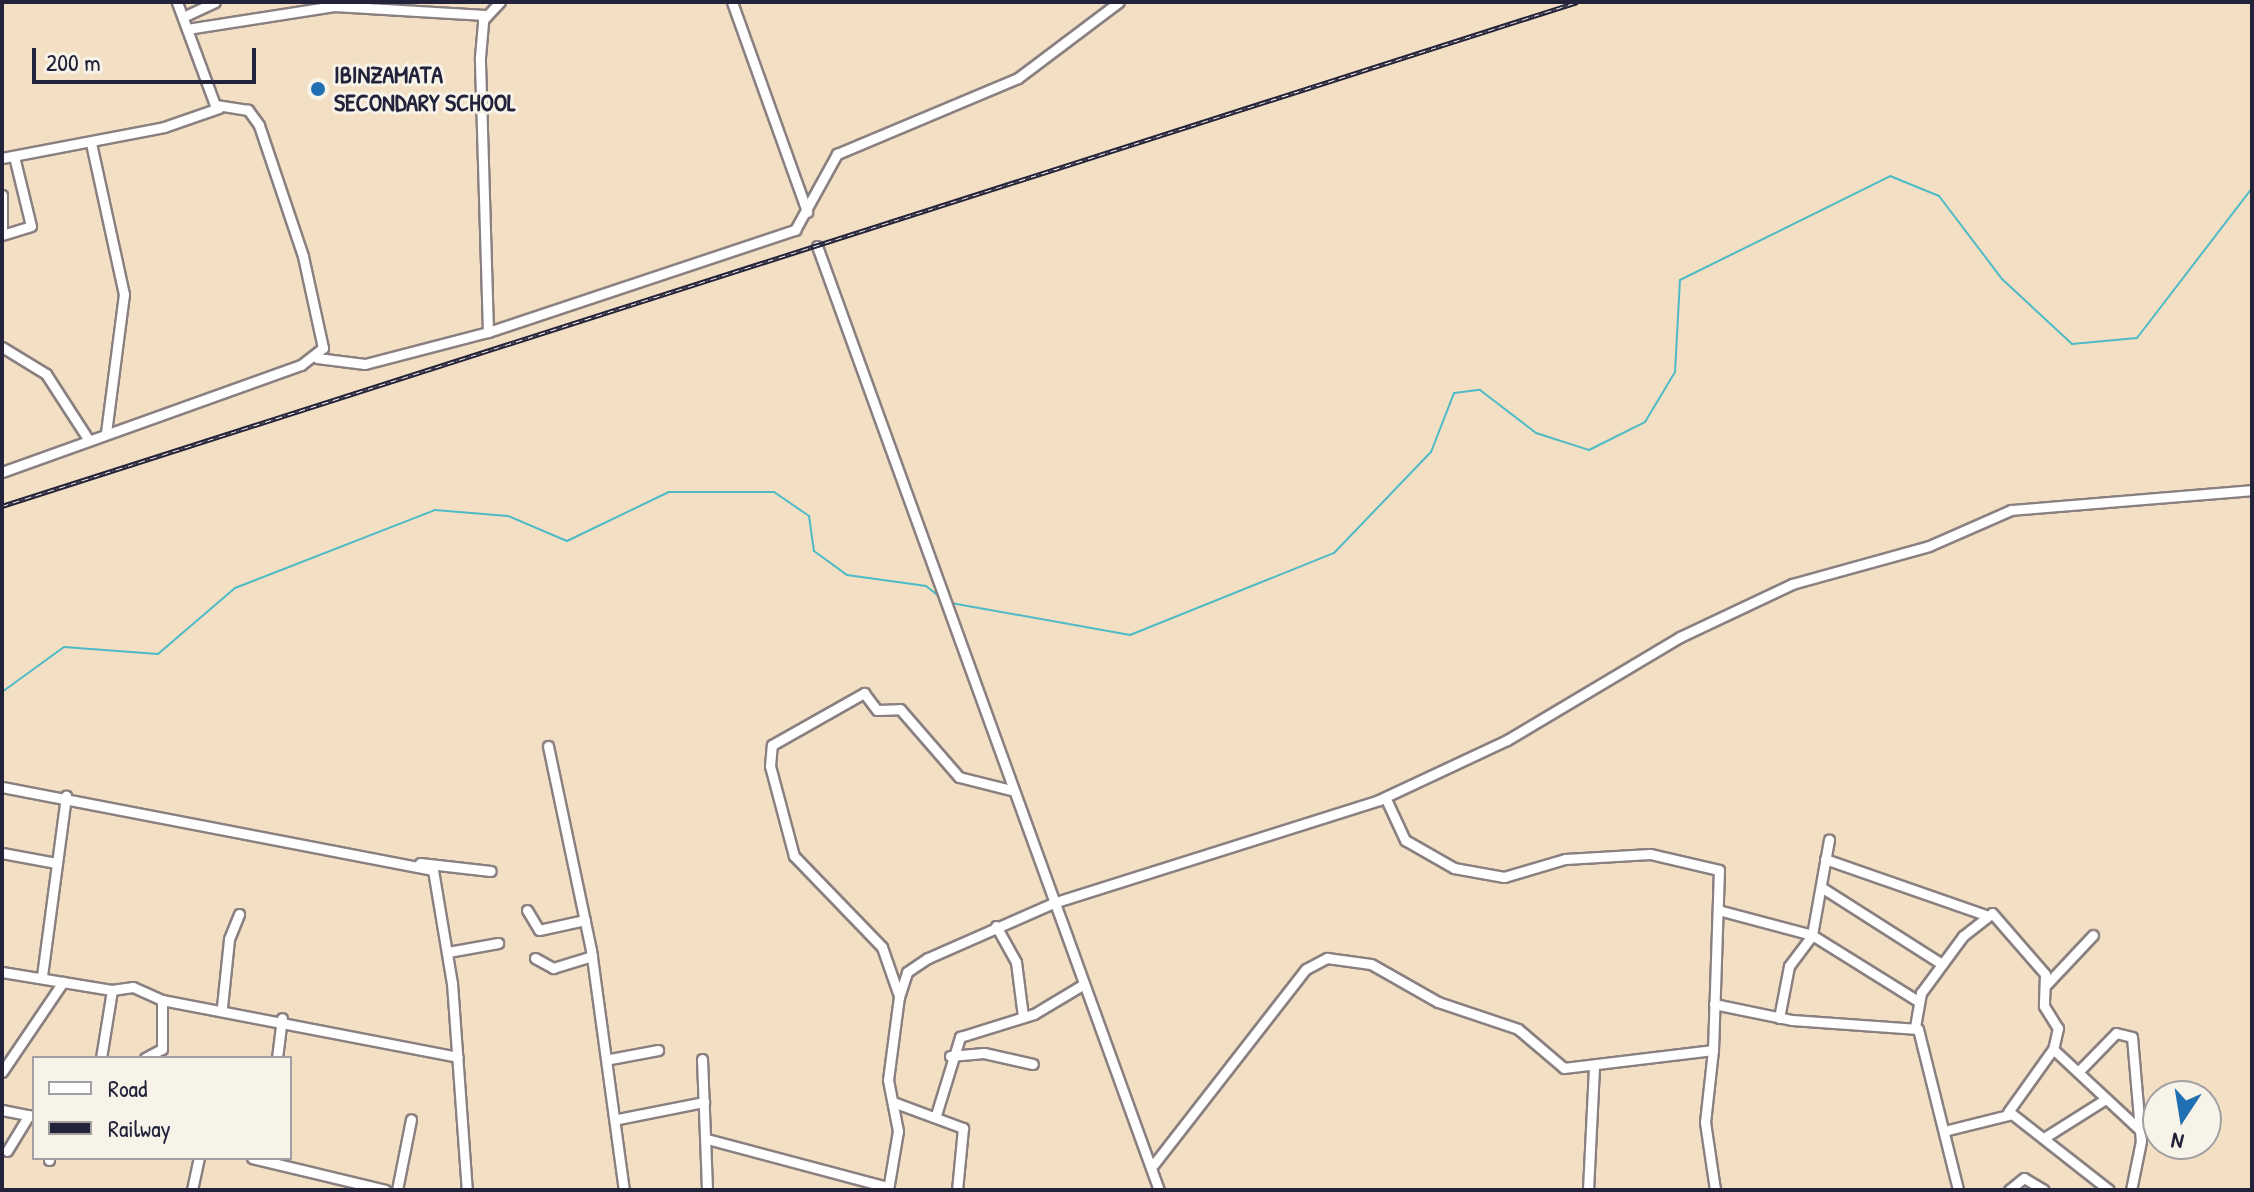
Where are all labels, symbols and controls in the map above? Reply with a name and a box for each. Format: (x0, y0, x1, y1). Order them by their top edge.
scale bar (36, 32, 260, 82)
text: 200 m (46, 46, 101, 78)
place label: IBINZAMATA SECONDARY SCHOOL (334, 61, 516, 117)
marker: IBINZAMATA SECONDARY SCHOOL (309, 80, 327, 98)
legend (32, 1056, 292, 1160)
text: Road (108, 1072, 147, 1104)
north arrow (2142, 1080, 2222, 1160)
text: Railway (108, 1112, 171, 1144)
text: N (2169, 1126, 2186, 1157)

